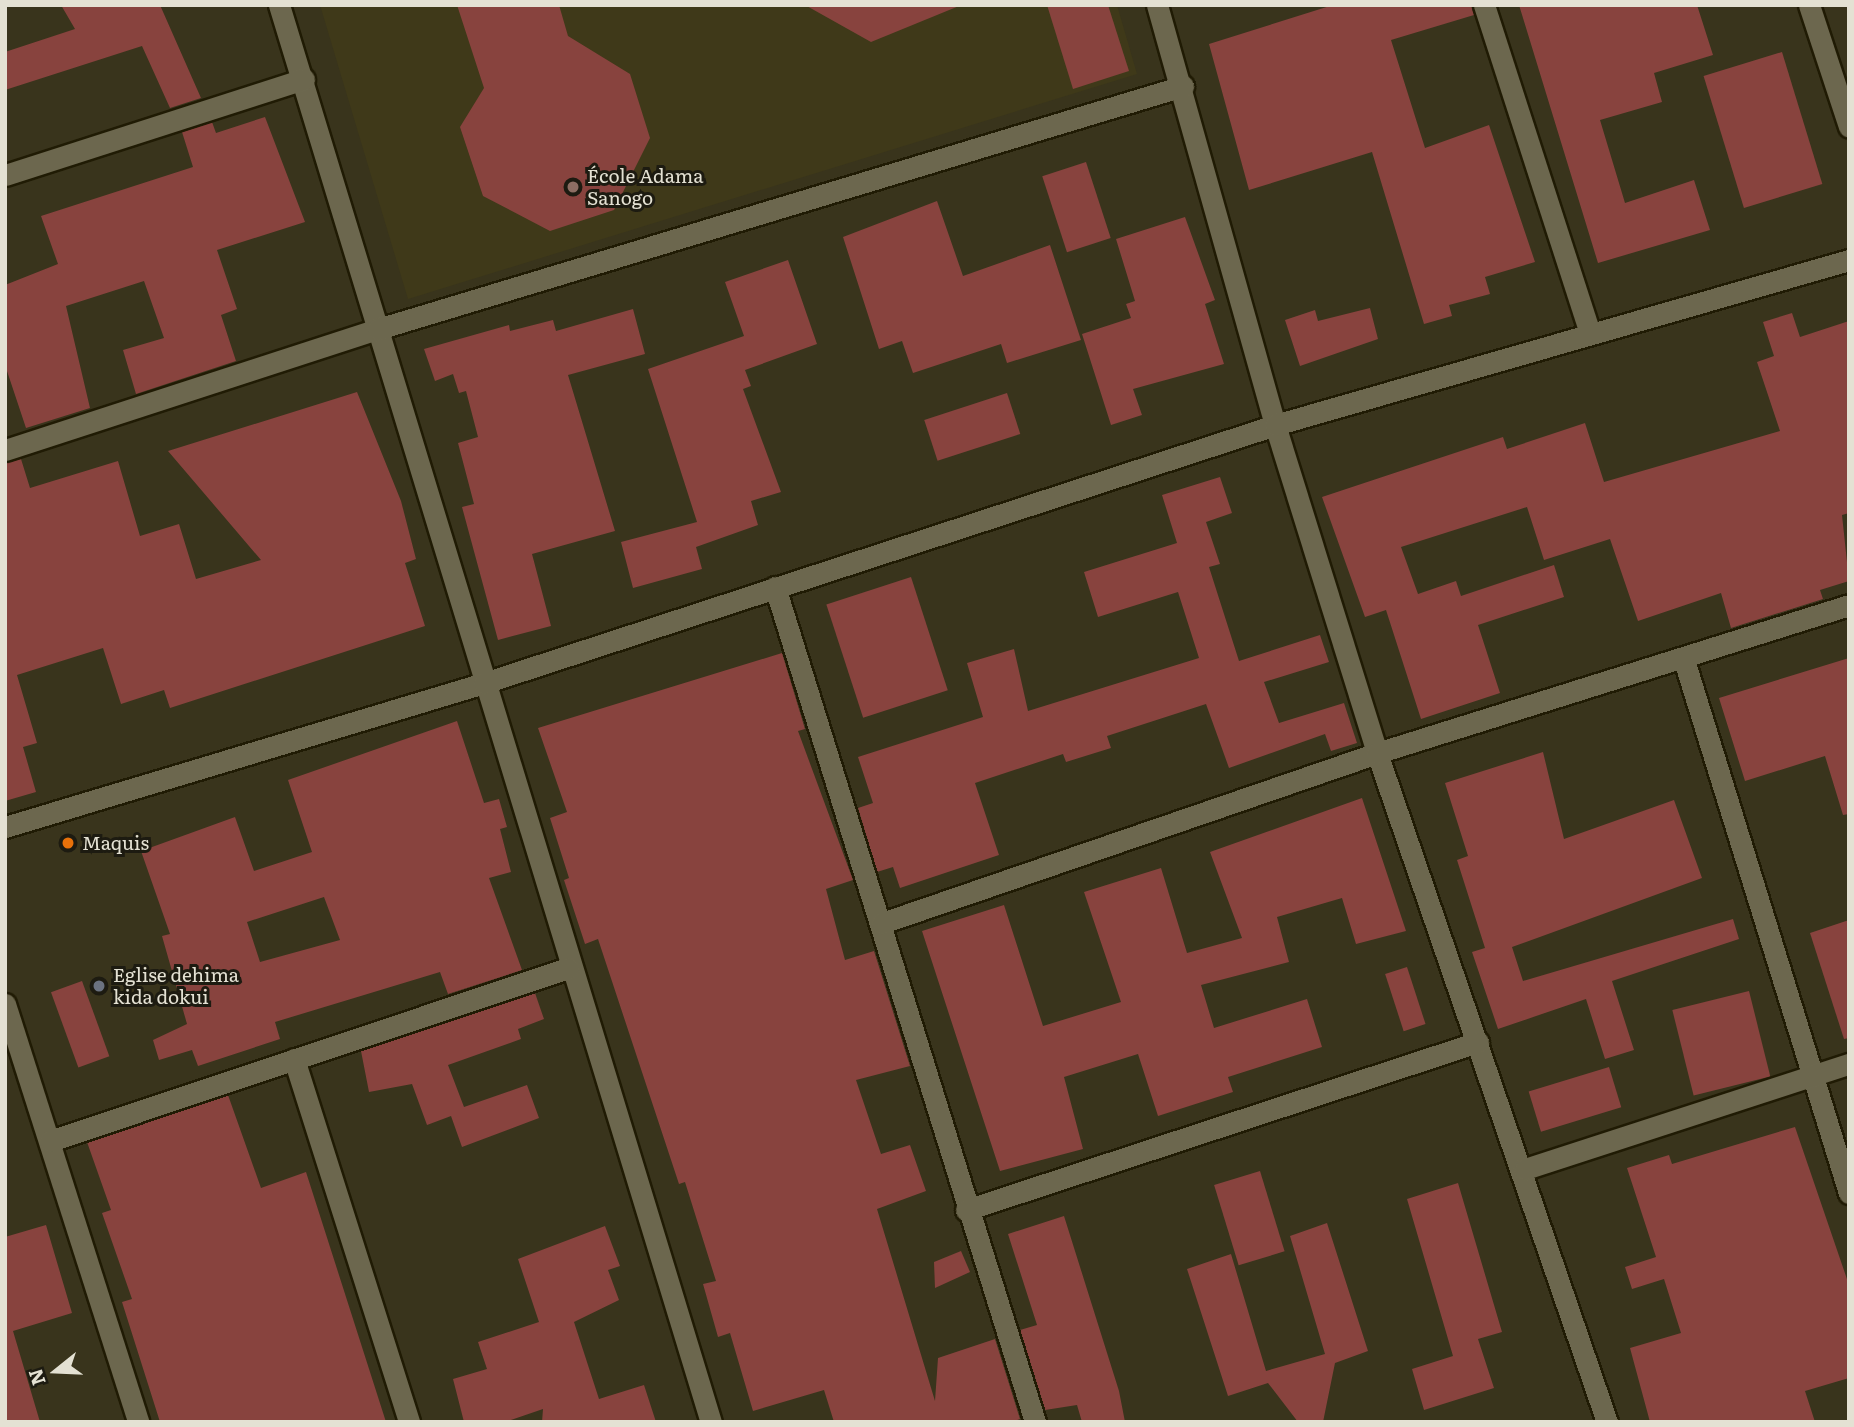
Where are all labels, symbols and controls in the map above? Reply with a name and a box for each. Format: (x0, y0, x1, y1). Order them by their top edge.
place label: École Adama Sanogo (587, 165, 703, 209)
marker: École Adama Sanogo (565, 179, 581, 195)
place label: Maquis (82, 832, 149, 854)
marker: Maquis (60, 835, 76, 851)
place label: Eglise dehima kida dokui (113, 964, 239, 1008)
marker: Eglise dehima kida dokui (91, 978, 107, 994)
north arrow (21, 1336, 91, 1406)
text: N (20, 1366, 52, 1389)

